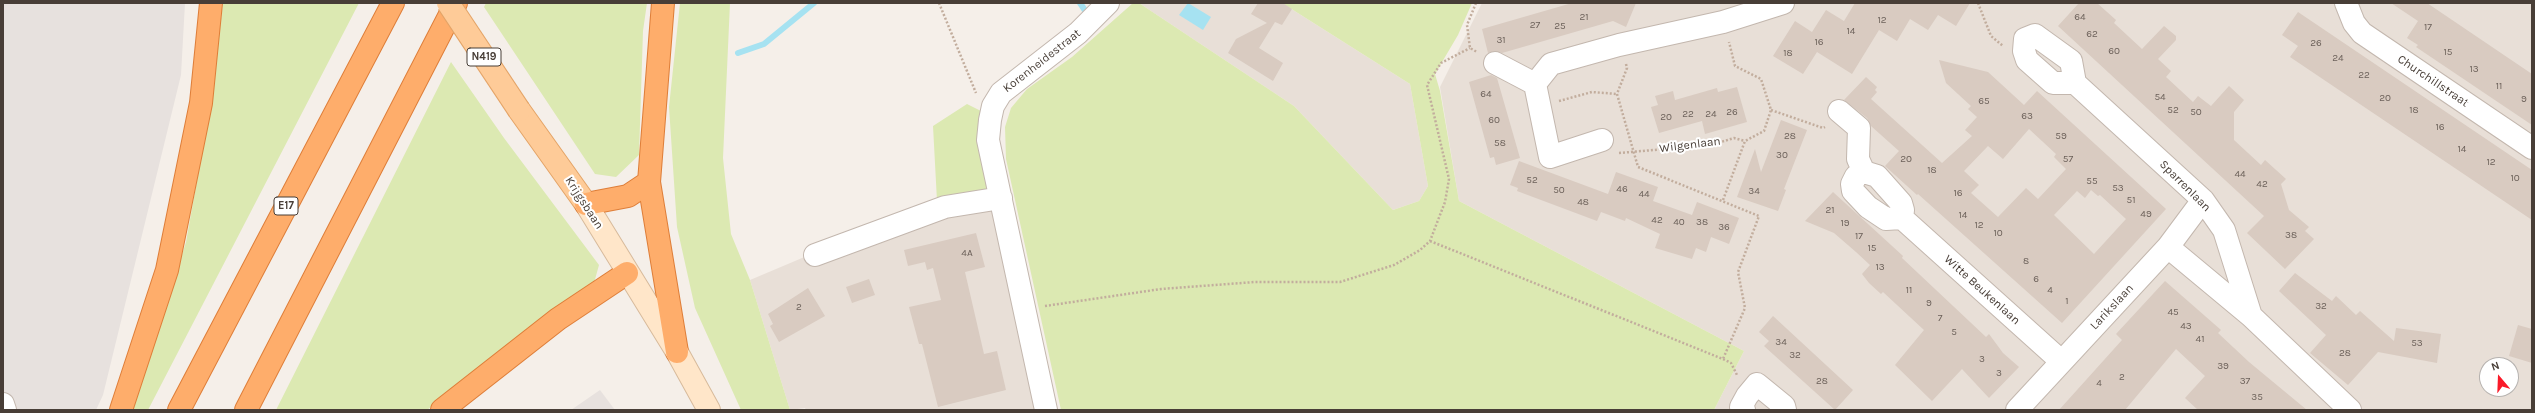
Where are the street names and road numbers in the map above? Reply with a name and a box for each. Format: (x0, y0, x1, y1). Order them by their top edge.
street label: Korenheidestraat (1000, 26, 1084, 96)
road number: N419 (467, 48, 501, 66)
street label: Churchillstraat (2395, 52, 2471, 110)
street label: Wilgenlaan (1659, 134, 1721, 156)
street label: Sparrenlaan (2156, 157, 2214, 215)
street label: Krijgsbaan (562, 174, 606, 232)
road number: E17 (274, 197, 298, 215)
street label: Witte Beukenlaan (1941, 252, 2023, 328)
street label: Larikslaan (2087, 281, 2137, 333)

